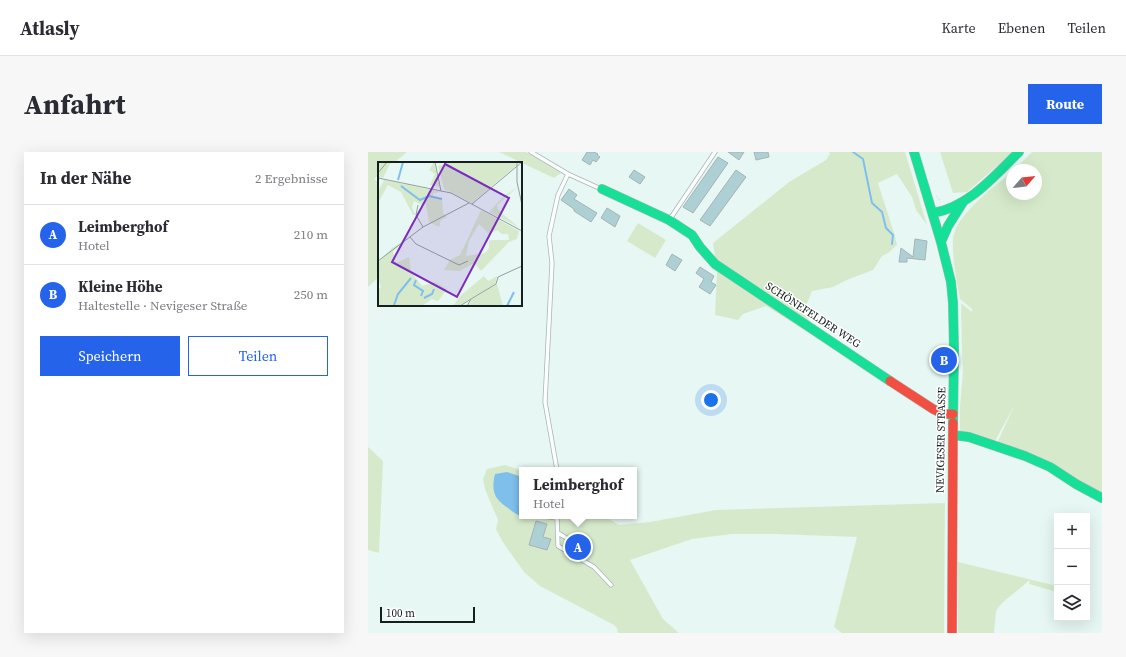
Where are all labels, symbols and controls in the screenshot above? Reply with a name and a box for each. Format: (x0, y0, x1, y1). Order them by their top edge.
text: Atlasly (20, 15, 80, 41)
text: Karte (941, 18, 976, 38)
text: Ebenen (998, 18, 1045, 38)
text: Teilen (1067, 18, 1106, 38)
button: Route (1028, 84, 1102, 124)
text: Anfahrt (24, 85, 126, 123)
inset map (378, 162, 522, 306)
north arrow (1006, 164, 1042, 200)
text: In der Nähe (40, 166, 131, 190)
text: 2 Ergebnisse (255, 170, 328, 187)
text: Leimberghof (78, 216, 168, 237)
text: A (49, 226, 57, 243)
text: 210 m (294, 226, 328, 243)
text: Hotel (78, 237, 110, 254)
text: Kleine Höhe (78, 276, 163, 297)
street label: SCHÖNEFELDER WEG (763, 278, 864, 352)
text: B (49, 286, 57, 303)
text: 250 m (294, 286, 328, 303)
text: Haltestelle · Nevigeser Straße (78, 297, 247, 314)
button: Speichern (40, 336, 180, 376)
button: Teilen (188, 336, 328, 376)
pin: B (931, 345, 957, 375)
street label: NEVIGESER STRASSE (933, 387, 949, 493)
your location (701, 390, 721, 410)
popup (519, 467, 637, 519)
text: Leimberghof (533, 474, 623, 495)
text: Hotel (533, 495, 565, 512)
map controls (1054, 513, 1090, 621)
button: + (1054, 513, 1090, 549)
pin: A (565, 532, 591, 562)
button: − (1054, 549, 1090, 585)
button: layers (1054, 585, 1090, 621)
scale bar (380, 605, 475, 624)
text: 100 m (386, 606, 415, 621)

